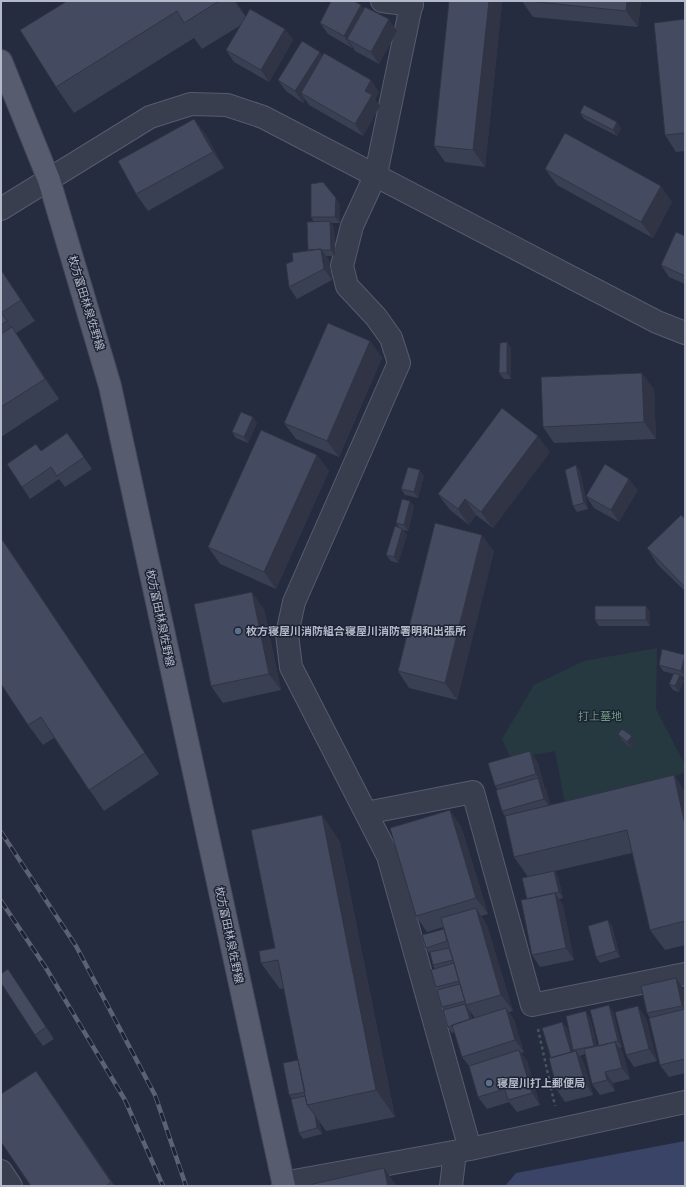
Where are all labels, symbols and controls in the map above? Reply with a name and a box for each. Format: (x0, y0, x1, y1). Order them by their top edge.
street label: 枚方富田林泉佐野線 (65, 254, 107, 352)
street label: 枚方富田林泉佐野線 (143, 568, 177, 668)
place label: 枚方寝屋川消防組合寝屋川消防署明和出張所 (246, 625, 466, 638)
marker: 枚方寝屋川消防組合寝屋川消防署明和出張所 (233, 626, 243, 636)
park label: 打上墓地 (578, 710, 622, 723)
street label: 枚方富田林泉佐野線 (212, 885, 246, 985)
place label: 寝屋川打上郵便局 (497, 1077, 585, 1090)
marker: 寝屋川打上郵便局 (484, 1078, 494, 1088)

